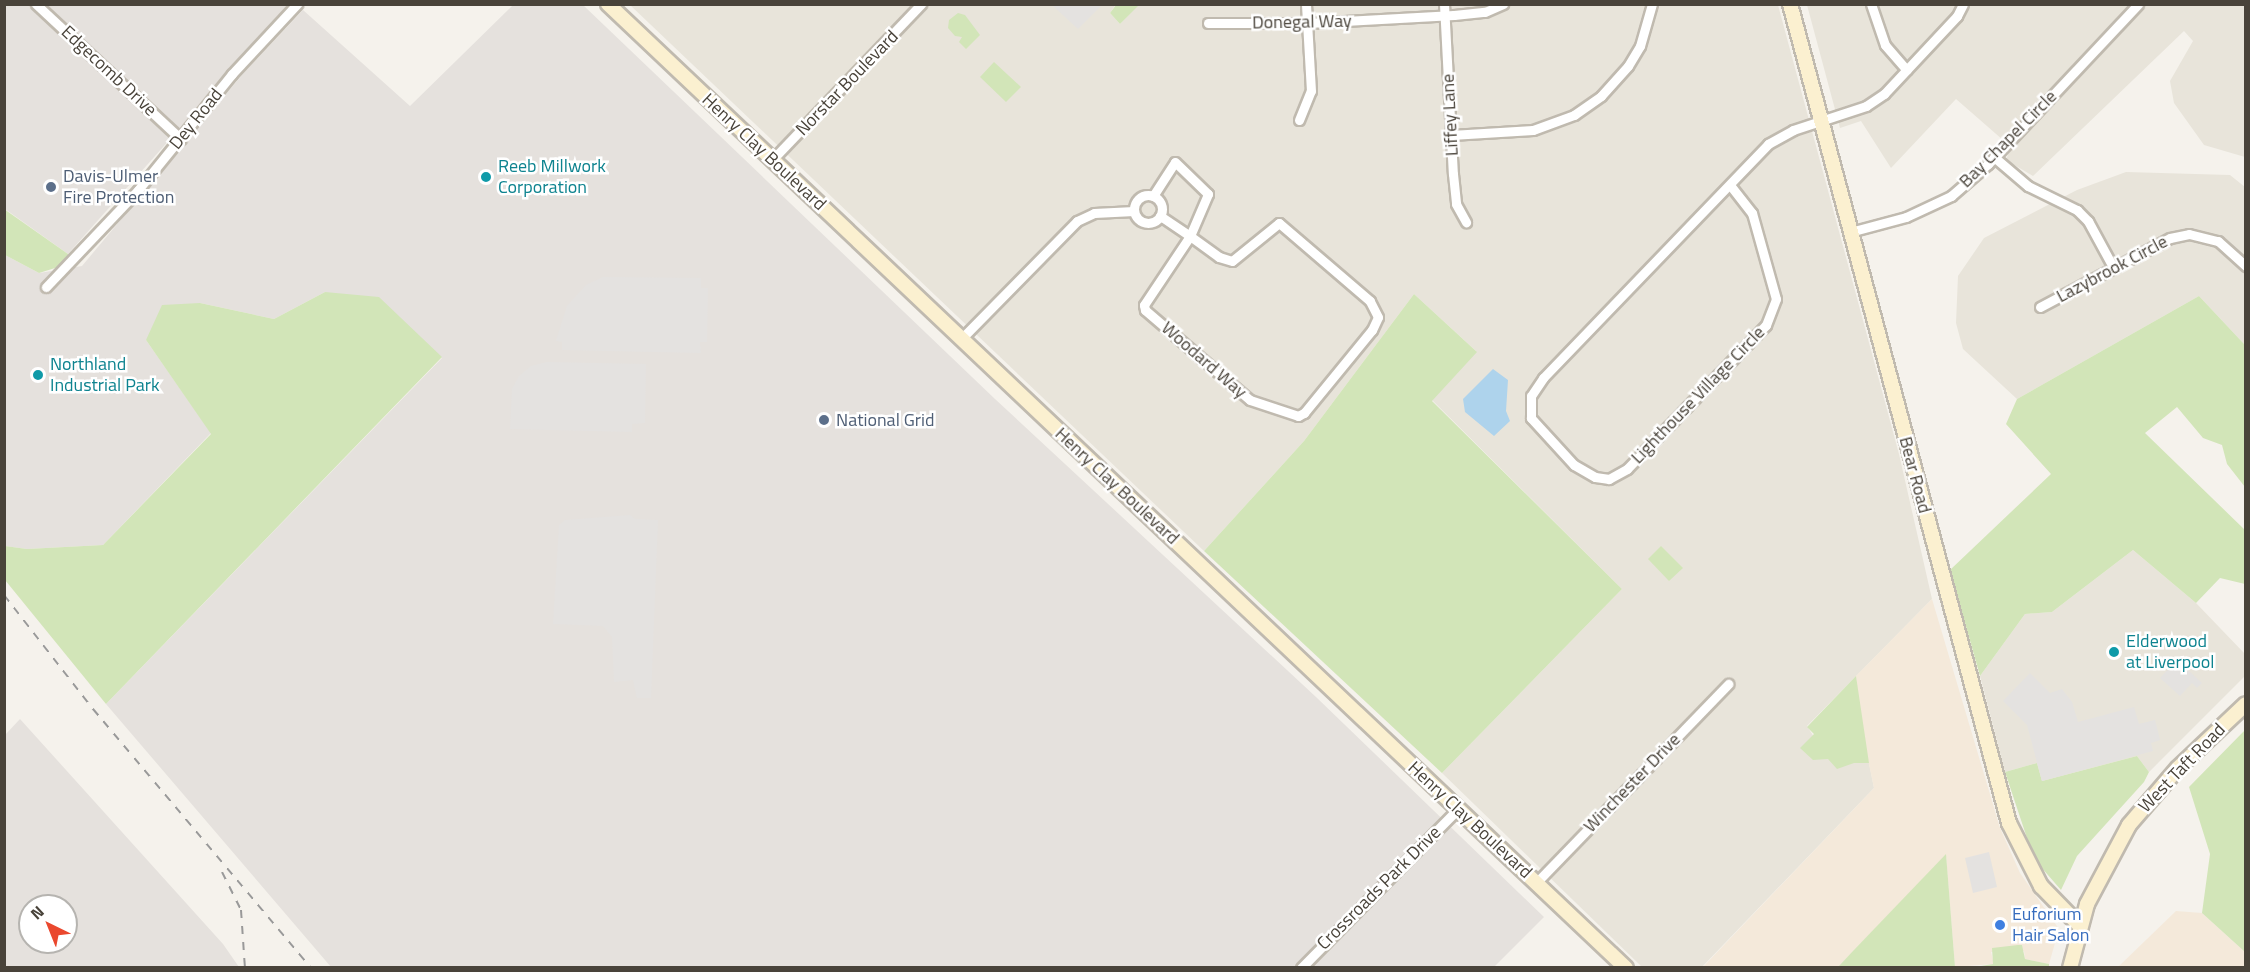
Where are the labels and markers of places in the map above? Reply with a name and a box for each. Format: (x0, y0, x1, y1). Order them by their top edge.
place label: Reeb Millwork Corporation (498, 156, 606, 198)
place label: Davis-Ulmer Fire Protection (63, 166, 174, 208)
marker: Reeb Millwork Corporation (479, 170, 493, 184)
marker: Davis-Ulmer Fire Protection (44, 180, 58, 194)
place label: Northland Industrial Park (50, 354, 160, 397)
marker: Northland Industrial Park (31, 368, 45, 382)
place label: National Grid (836, 409, 935, 431)
marker: National Grid (817, 413, 831, 427)
place label: Elderwood at Liverpool (2126, 631, 2214, 674)
marker: Elderwood at Liverpool (2107, 645, 2121, 659)
place label: Euforium Hair Salon (2012, 904, 2089, 946)
marker: Euforium Hair Salon (1993, 918, 2007, 932)

